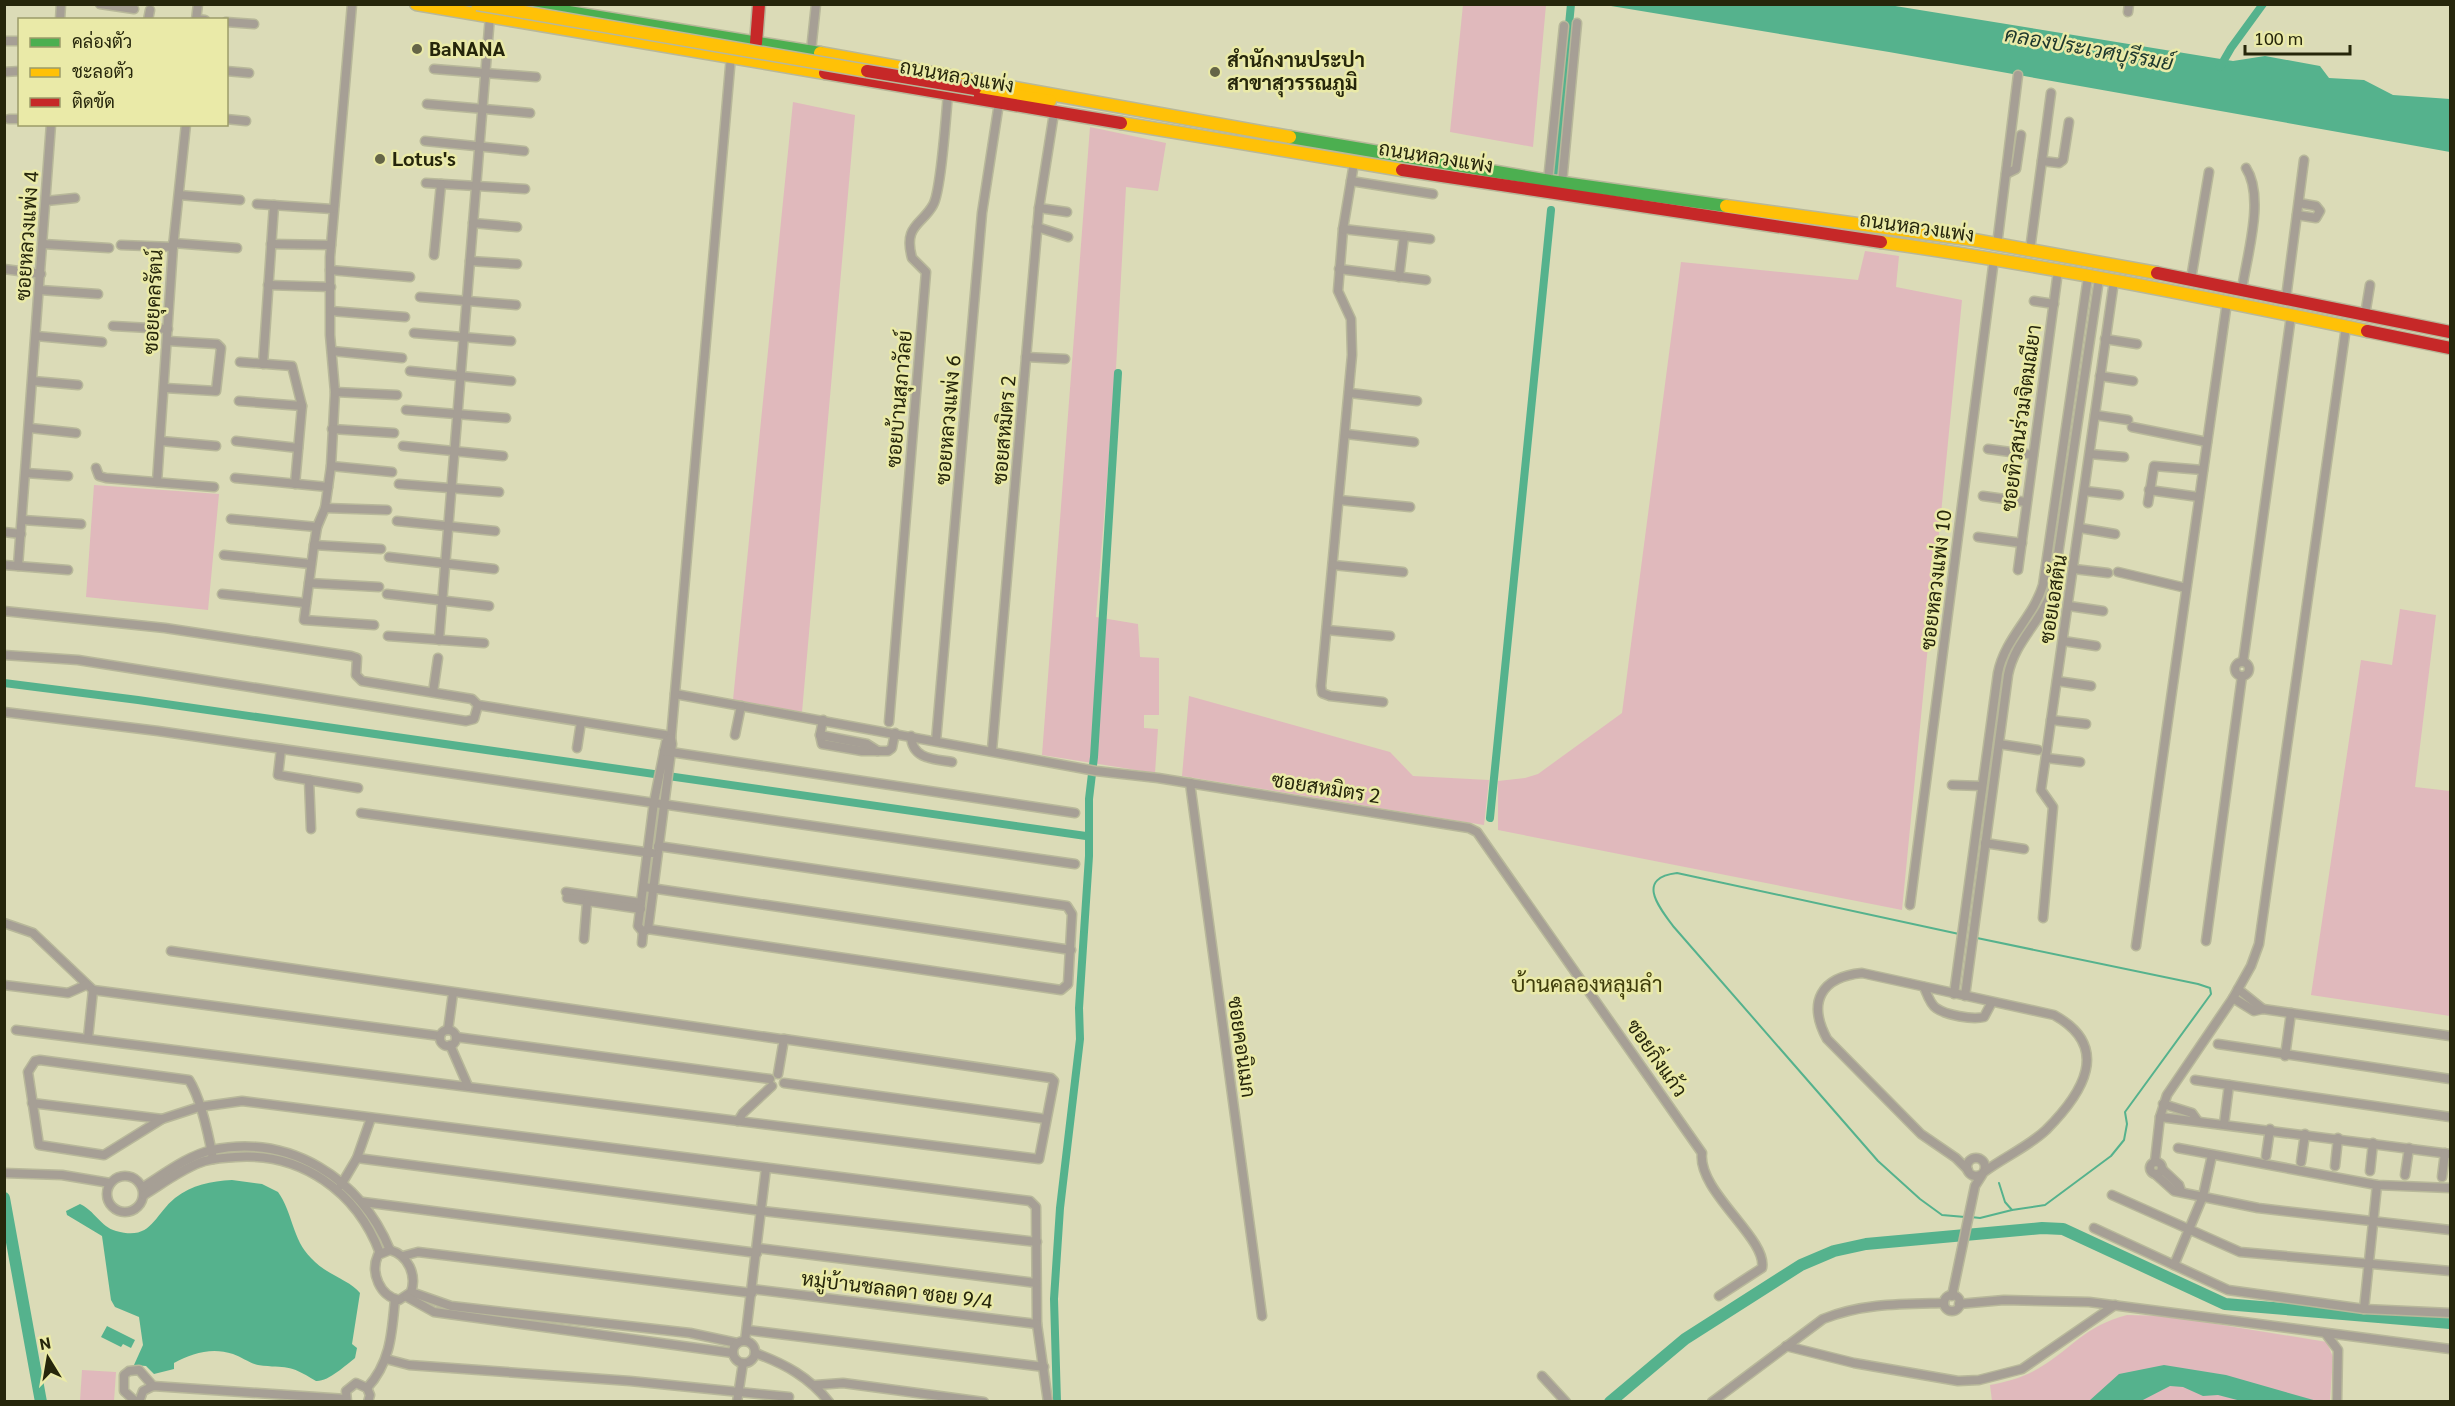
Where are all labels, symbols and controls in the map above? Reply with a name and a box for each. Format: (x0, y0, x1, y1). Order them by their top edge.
legend (18, 18, 228, 126)
scale bar (2245, 18, 2350, 56)
water label: คลองประเวศบุรีรมย์ (2003, 19, 2179, 78)
text: 100 m (2254, 26, 2303, 49)
text: คล่องตัว (72, 29, 132, 52)
place label: BaNANA (429, 35, 505, 61)
marker: BaNANA (410, 42, 424, 56)
place label: สำนักงานประปา สาขาสุวรรณภูมิ (1227, 46, 1365, 98)
street label: ถนนหลวงแพ่ง (898, 52, 1016, 98)
text: ชะลอตัว (72, 59, 134, 82)
marker: สำนักงานประปา สาขาสุวรรณภูมิ (1208, 65, 1222, 79)
text: ติดขัด (72, 89, 115, 112)
street label: ถนนหลวงแพ่ง (1377, 134, 1495, 178)
place label: Lotus's (392, 145, 456, 171)
marker: Lotus's (373, 152, 387, 166)
street label: ซอยหลวงแพ่ง 4 (8, 170, 44, 302)
street label: ถนนหลวงแพ่ง (1858, 205, 1976, 247)
street label: ซอยยุคลรัตน์ (136, 249, 170, 355)
street label: ซอยทิวสนร่วมจิตมณียา (1994, 323, 2046, 513)
street label: ซอยบ้านสุภาวัลย์ (879, 329, 919, 469)
street label: ซอยหลวงแพ่ง 6 (928, 354, 966, 486)
street label: ซอยสหมิตร 2 (985, 374, 1021, 486)
street label: ซอยหลวงแพ่ง 10 (1914, 508, 1957, 651)
street label: ซอยเอสตัน (2032, 552, 2072, 645)
street label: ซอยสหมิตร 2 (1270, 766, 1382, 808)
district label: บ้านคลองหลุมลำ (1511, 969, 1663, 1000)
street label: ซอยคอนิเมก (1223, 995, 1263, 1099)
street label: ซอยกิ่งแก้ว (1622, 1012, 1696, 1102)
street label: หมู่บ้านชลลดา ซอย 9/4 (800, 1264, 994, 1317)
north arrow (18, 1328, 78, 1388)
text: N (38, 1331, 53, 1354)

